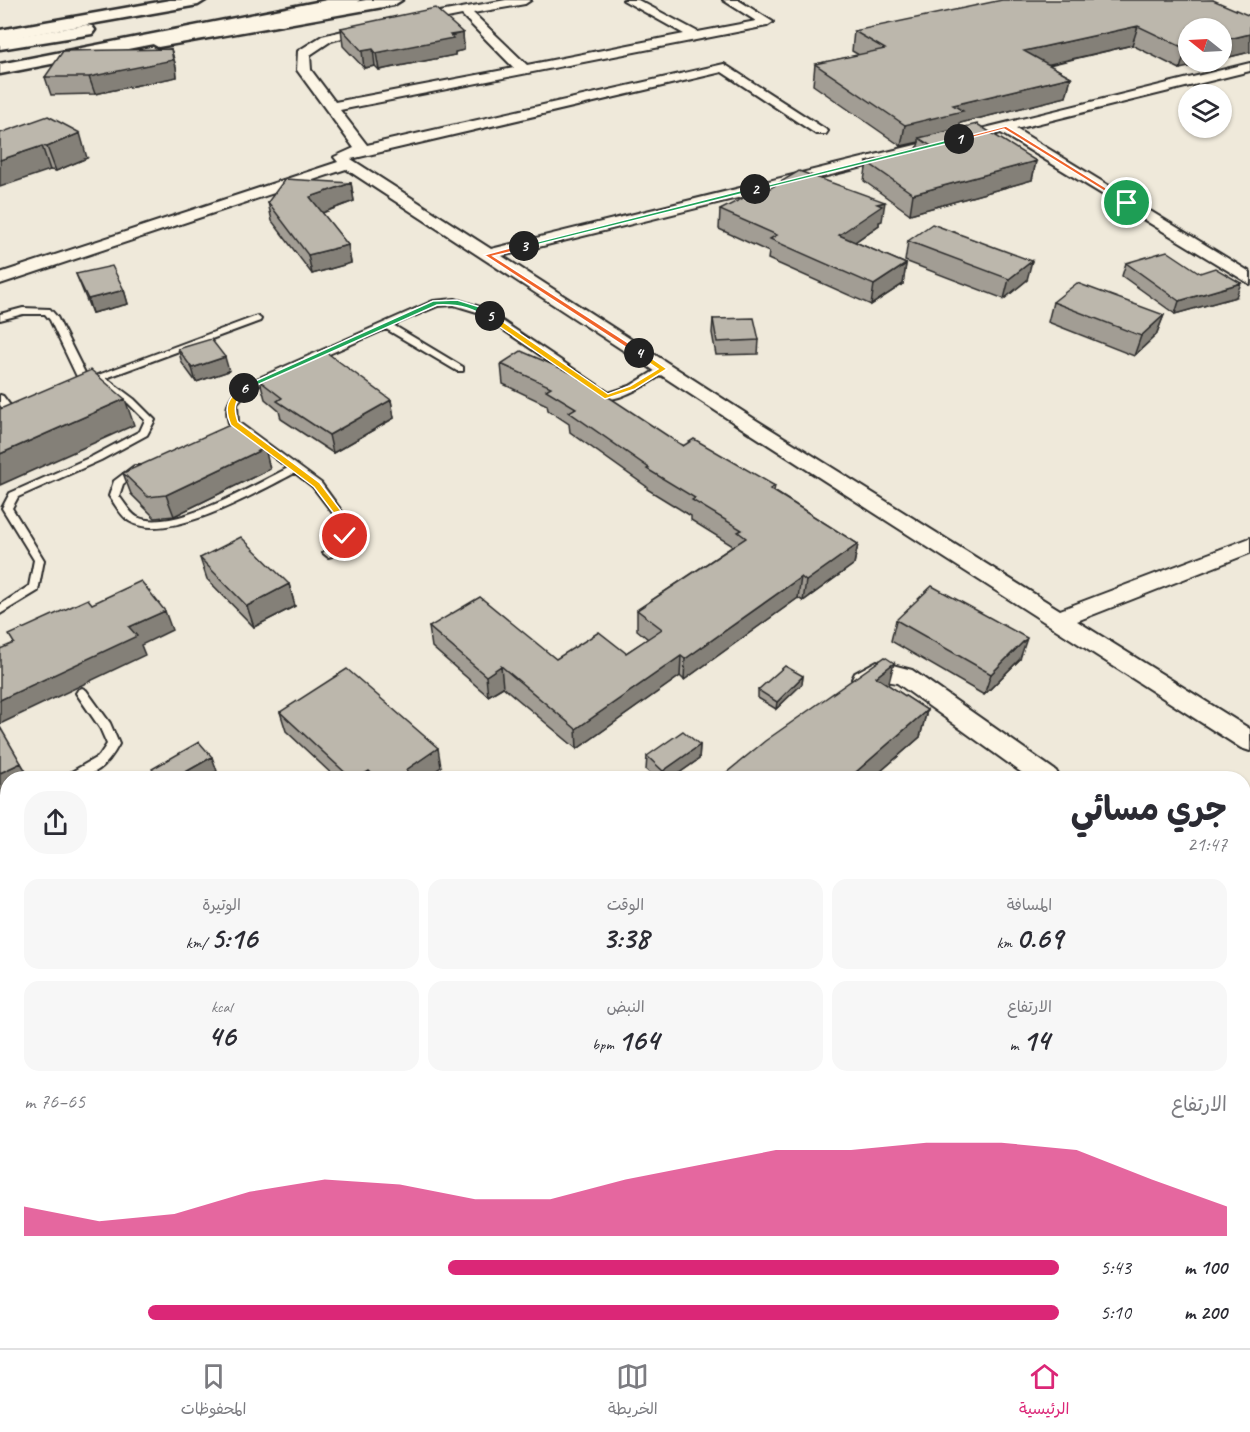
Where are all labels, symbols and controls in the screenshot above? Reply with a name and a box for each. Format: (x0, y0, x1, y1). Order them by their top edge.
north arrow (1178, 18, 1232, 72)
map controls (1178, 18, 1232, 138)
button: layers (1178, 84, 1232, 138)
pin: 1 (944, 124, 974, 154)
text: 1 (955, 129, 963, 149)
pin: 2 (740, 174, 770, 204)
pin (1101, 177, 1152, 228)
text: 2 (751, 179, 759, 199)
icon: arrive (1110, 186, 1143, 219)
pin: 3 (509, 231, 539, 261)
text: 3 (520, 236, 528, 256)
pin: 5 (475, 301, 505, 331)
text: 5 (487, 306, 493, 326)
pin: 4 (624, 338, 654, 368)
text: 4 (635, 343, 643, 363)
pin: 6 (229, 373, 259, 403)
text: 6 (240, 378, 248, 398)
pin (319, 510, 370, 561)
icon: check (328, 519, 361, 552)
text: جري مسائي (1071, 788, 1227, 830)
button: share (24, 791, 87, 854)
text: 21:47 (1187, 832, 1227, 857)
text: الوتيرة (202, 895, 241, 915)
text: الوقت (607, 895, 644, 915)
text: المسافة (1007, 895, 1052, 915)
text: 5:16 (211, 919, 257, 957)
text: 3:38 (602, 919, 649, 957)
text: 0.69 (1016, 919, 1063, 957)
text: /km (186, 933, 211, 953)
text: km (996, 933, 1016, 953)
text: kcal (211, 997, 232, 1017)
text: النبض (606, 997, 645, 1017)
text: الارتفاع (1007, 997, 1052, 1017)
text: 46 (208, 1017, 235, 1055)
text: 164 (618, 1021, 659, 1059)
text: 14 (1022, 1021, 1049, 1059)
text: bpm (592, 1035, 618, 1055)
text: m (1010, 1035, 1022, 1055)
text: 65–76 m (24, 1089, 85, 1114)
text: الارتفاع (1171, 1092, 1227, 1117)
text: 5:43 (1100, 1255, 1131, 1280)
text: 100 m (1184, 1255, 1227, 1280)
text: 5:10 (1100, 1300, 1131, 1325)
text: 200 m (1184, 1300, 1227, 1325)
tab: المحفوظات (181, 1360, 247, 1423)
tab: الخريطة (608, 1360, 658, 1423)
tab: الرئيسية (1019, 1360, 1069, 1423)

